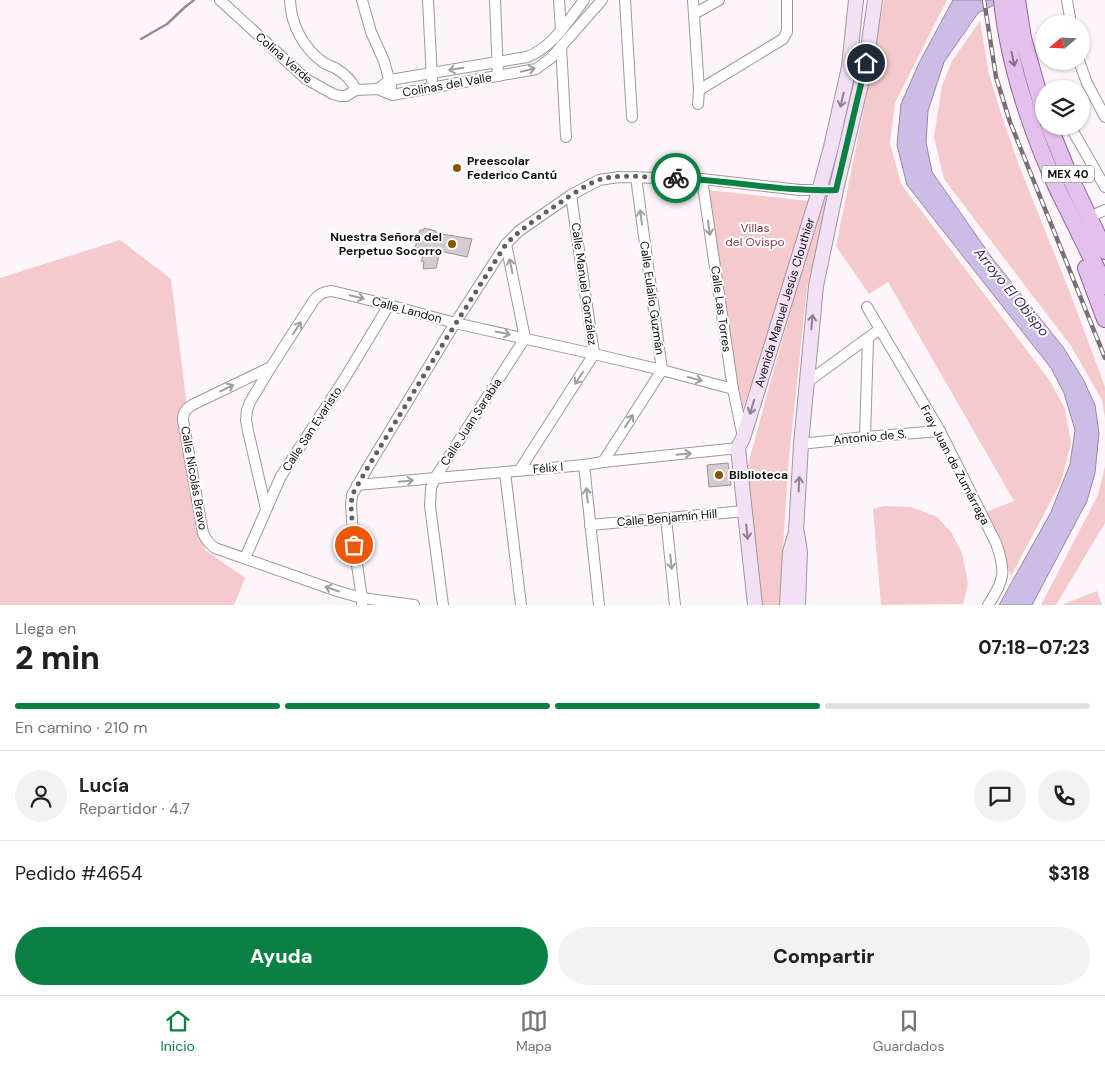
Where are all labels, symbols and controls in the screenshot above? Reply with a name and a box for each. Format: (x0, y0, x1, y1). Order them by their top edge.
north arrow (1035, 15, 1090, 70)
map controls (1035, 15, 1090, 135)
street label: Colina Verde (252, 29, 316, 87)
pin (845, 42, 887, 84)
icon: home (852, 49, 880, 77)
one-way arrow (1008, 50, 1018, 66)
one-way arrow (449, 65, 465, 74)
one-way arrow (520, 65, 536, 74)
street label: Colinas del Valle (401, 69, 493, 101)
button: layers (1035, 80, 1090, 135)
one-way arrow (837, 92, 846, 108)
place label: Preescolar Federico Cantú (467, 153, 557, 183)
courier (651, 153, 701, 203)
marker: Preescolar Federico Cantú (451, 162, 463, 174)
icon: bike (662, 164, 690, 192)
road number: MEX 40 (1042, 165, 1094, 182)
one-way arrow (636, 209, 646, 225)
street label: Avenida Manuel Jesús Clouthier (751, 215, 818, 389)
one-way arrow (704, 219, 714, 235)
park label: Villas del Ovispo (725, 220, 785, 250)
street label: Calle Manuel González (567, 222, 601, 346)
place label: Nuestra Señora del Perpetuo Socorro (330, 229, 442, 259)
marker: Nuestra Señora del Perpetuo Socorro (446, 238, 458, 250)
street label: Calle Eulalio Guzmán (636, 240, 668, 356)
water label: Arroyo El Obispo (970, 243, 1053, 340)
one-way arrow (505, 258, 515, 274)
street label: Calle Las Torres (707, 265, 735, 353)
one-way arrow (349, 293, 365, 302)
street label: Calle Landon (370, 293, 444, 327)
one-way arrow (807, 314, 817, 330)
one-way arrow (292, 321, 302, 335)
one-way arrow (494, 329, 510, 339)
one-way arrow (574, 370, 584, 384)
street label: Calle Juan Sarabia (437, 375, 505, 469)
one-way arrow (687, 375, 703, 384)
one-way arrow (219, 383, 234, 392)
street label: Calle San Evaristo (279, 383, 345, 475)
one-way arrow (747, 399, 757, 415)
street label: Fray Juan de Zumárraga (917, 402, 993, 528)
one-way arrow (625, 414, 635, 428)
street label: Calle Nicolás Bravo (177, 425, 211, 531)
street label: Antonio de S. (833, 426, 907, 448)
one-way arrow (676, 449, 692, 458)
street label: Félix I (532, 459, 564, 477)
place label: Biblioteca (729, 467, 788, 483)
marker: Biblioteca (713, 469, 725, 481)
one-way arrow (398, 476, 414, 486)
one-way arrow (794, 476, 803, 492)
one-way arrow (582, 487, 592, 503)
street label: Calle Benjamín Hill (616, 506, 718, 530)
one-way arrow (742, 523, 752, 539)
pin (333, 524, 375, 566)
icon: bag (340, 531, 368, 559)
one-way arrow (666, 553, 676, 569)
one-way arrow (325, 584, 340, 593)
text: Llega en (15, 618, 76, 639)
text: 07:18–07:23 (978, 635, 1090, 660)
text: 2 min (15, 637, 100, 679)
text: En camino · 210 m (15, 717, 147, 738)
button: person (15, 770, 67, 822)
button: chat (974, 770, 1026, 822)
button: phone (1038, 770, 1090, 822)
text: Lucía (79, 773, 129, 798)
text: Repartidor · 4.7 (79, 798, 190, 819)
text: Pedido #4654 (15, 861, 142, 886)
text: $318 (1048, 861, 1090, 886)
button: Ayuda (15, 927, 548, 985)
button: Compartir (558, 927, 1090, 985)
tab: Inicio (161, 1007, 195, 1055)
tab: Mapa (516, 1007, 552, 1055)
tab: Guardados (873, 1007, 944, 1055)

